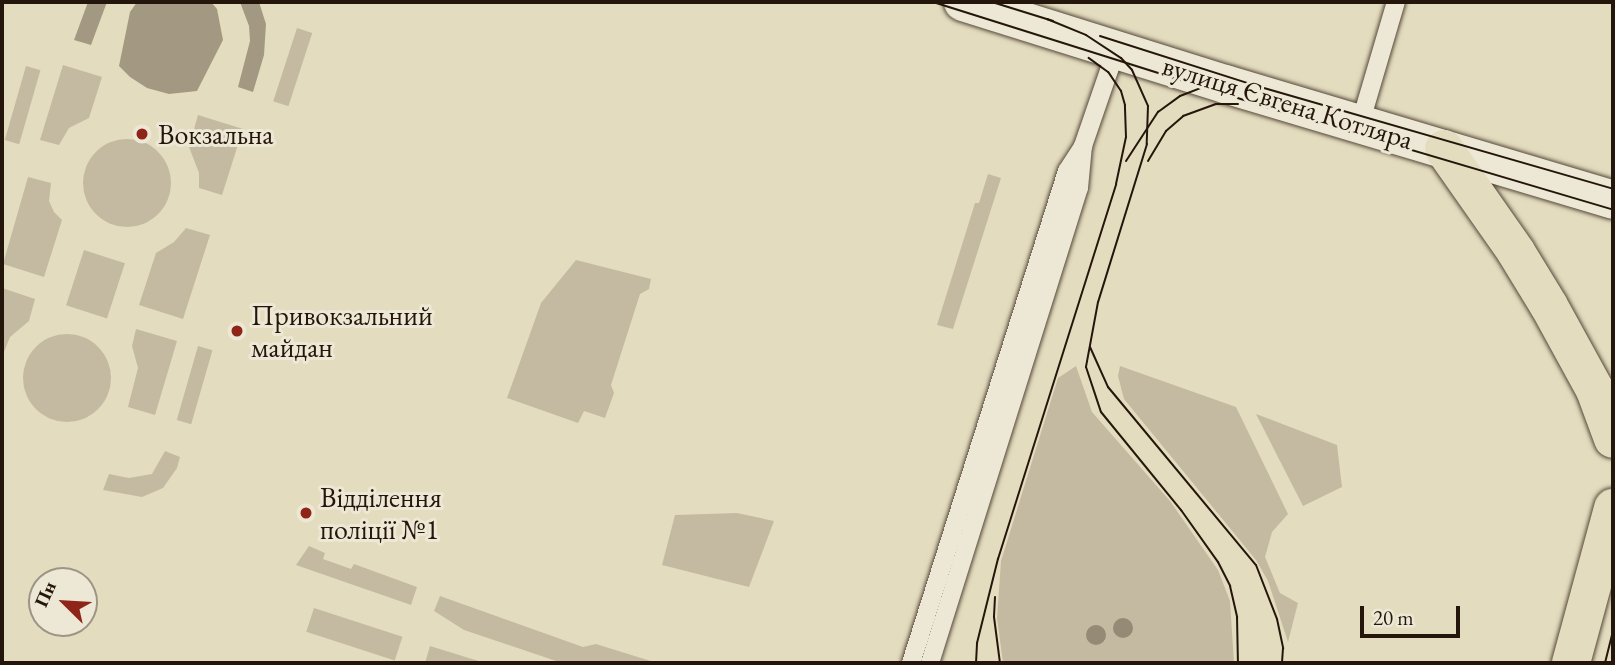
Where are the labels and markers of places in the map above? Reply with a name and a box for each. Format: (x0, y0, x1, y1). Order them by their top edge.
place label: Вокзальна (158, 117, 273, 151)
marker: Вокзальна (132, 124, 152, 144)
place label: Привокзальний майдан (251, 298, 433, 364)
marker: Привокзальний майдан (229, 323, 245, 339)
place label: Відділення поліції №1 (320, 480, 442, 546)
marker: Відділення поліції №1 (298, 505, 314, 521)

